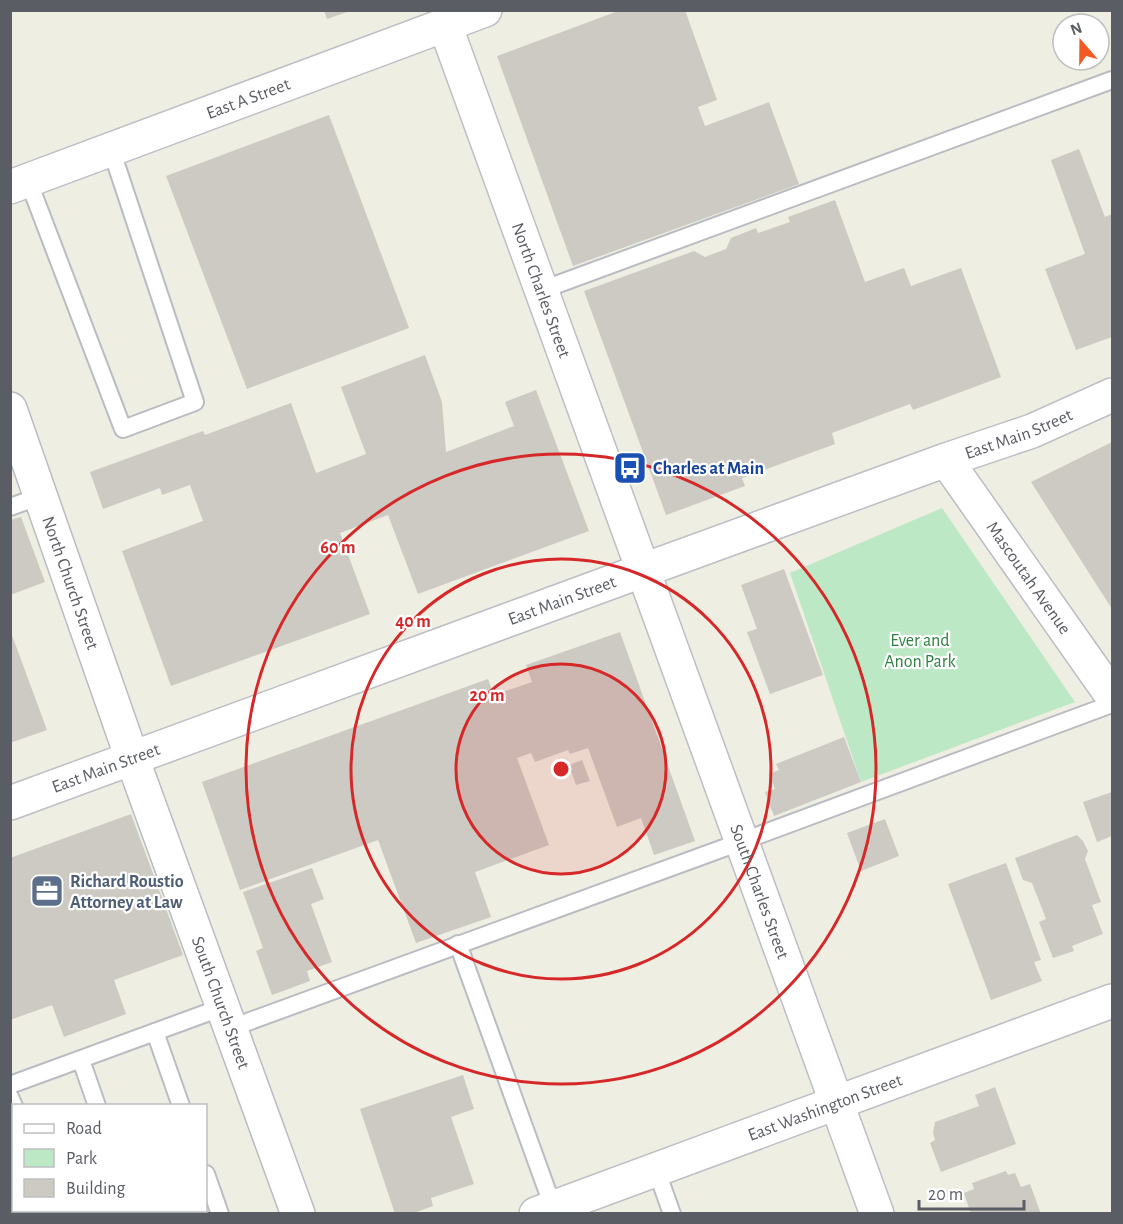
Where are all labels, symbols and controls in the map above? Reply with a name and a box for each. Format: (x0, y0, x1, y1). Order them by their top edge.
north arrow (1051, 12, 1111, 72)
text: N (1068, 19, 1084, 38)
street label: East A Street (204, 75, 293, 123)
street label: North Charles Street (508, 221, 573, 360)
street label: East Main Street (963, 406, 1076, 463)
bus stop icon: Charles at Main (612, 450, 648, 486)
place label: Charles at Main (653, 460, 764, 478)
street label: North Church Street (38, 514, 101, 652)
street label: Mascoutah Avenue (982, 519, 1074, 638)
text: 60 m (320, 539, 356, 557)
street label: East Main Street (506, 573, 619, 629)
text: 40 m (395, 613, 431, 631)
park label: Ever and Anon Park (884, 632, 957, 671)
text: 20 m (469, 687, 505, 705)
street label: East Main Street (50, 741, 163, 797)
centre of rings (551, 759, 571, 779)
street label: South Charles Street (726, 822, 792, 962)
office icon: Richard Roustio Attorney at Law (29, 873, 65, 909)
place label: Richard Roustio Attorney at Law (70, 873, 184, 912)
street label: South Church Street (188, 934, 253, 1072)
street label: East Washington Street (746, 1071, 905, 1145)
legend (12, 1104, 207, 1212)
text: Road (66, 1120, 102, 1138)
text: Park (66, 1150, 98, 1168)
scale bar (919, 1173, 1024, 1211)
text: Building (66, 1180, 126, 1198)
text: 20 m (928, 1186, 963, 1204)

